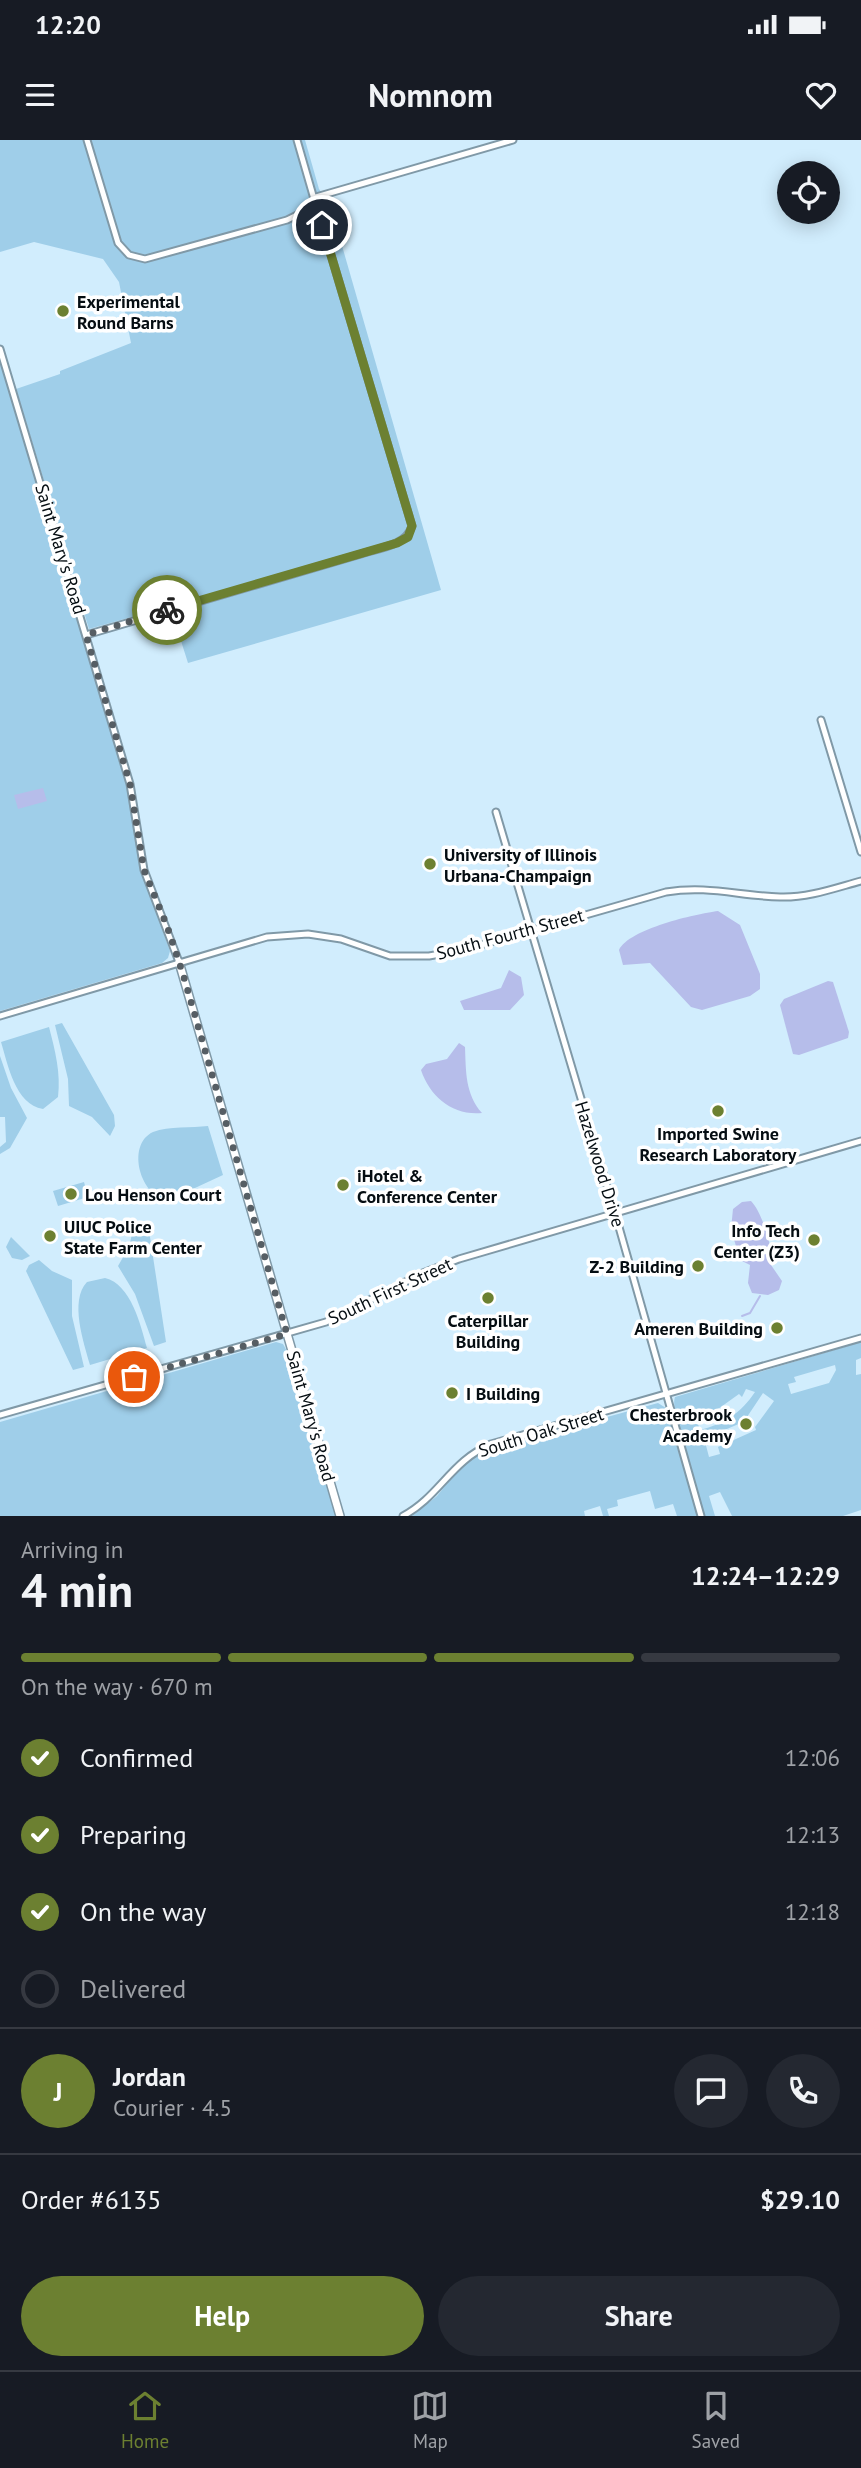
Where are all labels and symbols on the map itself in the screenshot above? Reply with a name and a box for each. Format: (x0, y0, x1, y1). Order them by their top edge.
pin (292, 195, 352, 255)
place label: Experimental Round Barns (77, 290, 181, 334)
marker: Experimental Round Barns (55, 303, 71, 319)
street label: Saint Mary's Road (30, 481, 92, 617)
courier (132, 575, 202, 645)
place label: University of Illinois Urbana-Champaign (444, 843, 597, 887)
marker: University of Illinois Urbana-Champaign (422, 856, 438, 872)
street label: South Fourth Street (434, 903, 586, 965)
street label: Hazelwood Drive (570, 1098, 630, 1230)
marker: Imported Swine Research Laboratory (710, 1103, 726, 1119)
place label: Imported Swine Research Laboratory (640, 1122, 797, 1166)
place label: iHotel & Conference Center (357, 1164, 498, 1208)
marker: iHotel & Conference Center (335, 1177, 351, 1193)
place label: Lou Henson Court (85, 1183, 222, 1206)
marker: Lou Henson Court (63, 1186, 79, 1202)
place label: UIUC Police State Farm Center (64, 1215, 203, 1259)
place label: Info Tech Center (Z3) (714, 1219, 800, 1263)
marker: UIUC Police State Farm Center (42, 1228, 58, 1244)
marker: Info Tech Center (Z3) (806, 1232, 822, 1248)
street label: South First Street (324, 1252, 456, 1330)
place label: Z-2 Building (590, 1255, 684, 1278)
marker: Z-2 Building (690, 1258, 706, 1274)
marker: Caterpillar Building (480, 1290, 496, 1306)
place label: Caterpillar Building (448, 1309, 529, 1353)
place label: Ameren Building (634, 1317, 763, 1340)
marker: Ameren Building (769, 1320, 785, 1336)
pin (104, 1347, 164, 1407)
street label: Saint Mary's Road (281, 1348, 341, 1484)
place label: I Building (466, 1382, 540, 1405)
marker: I Building (444, 1385, 460, 1401)
street label: South Oak Street (476, 1402, 606, 1462)
place label: Chesterbrook Academy (630, 1403, 732, 1447)
marker: Chesterbrook Academy (738, 1416, 754, 1432)

